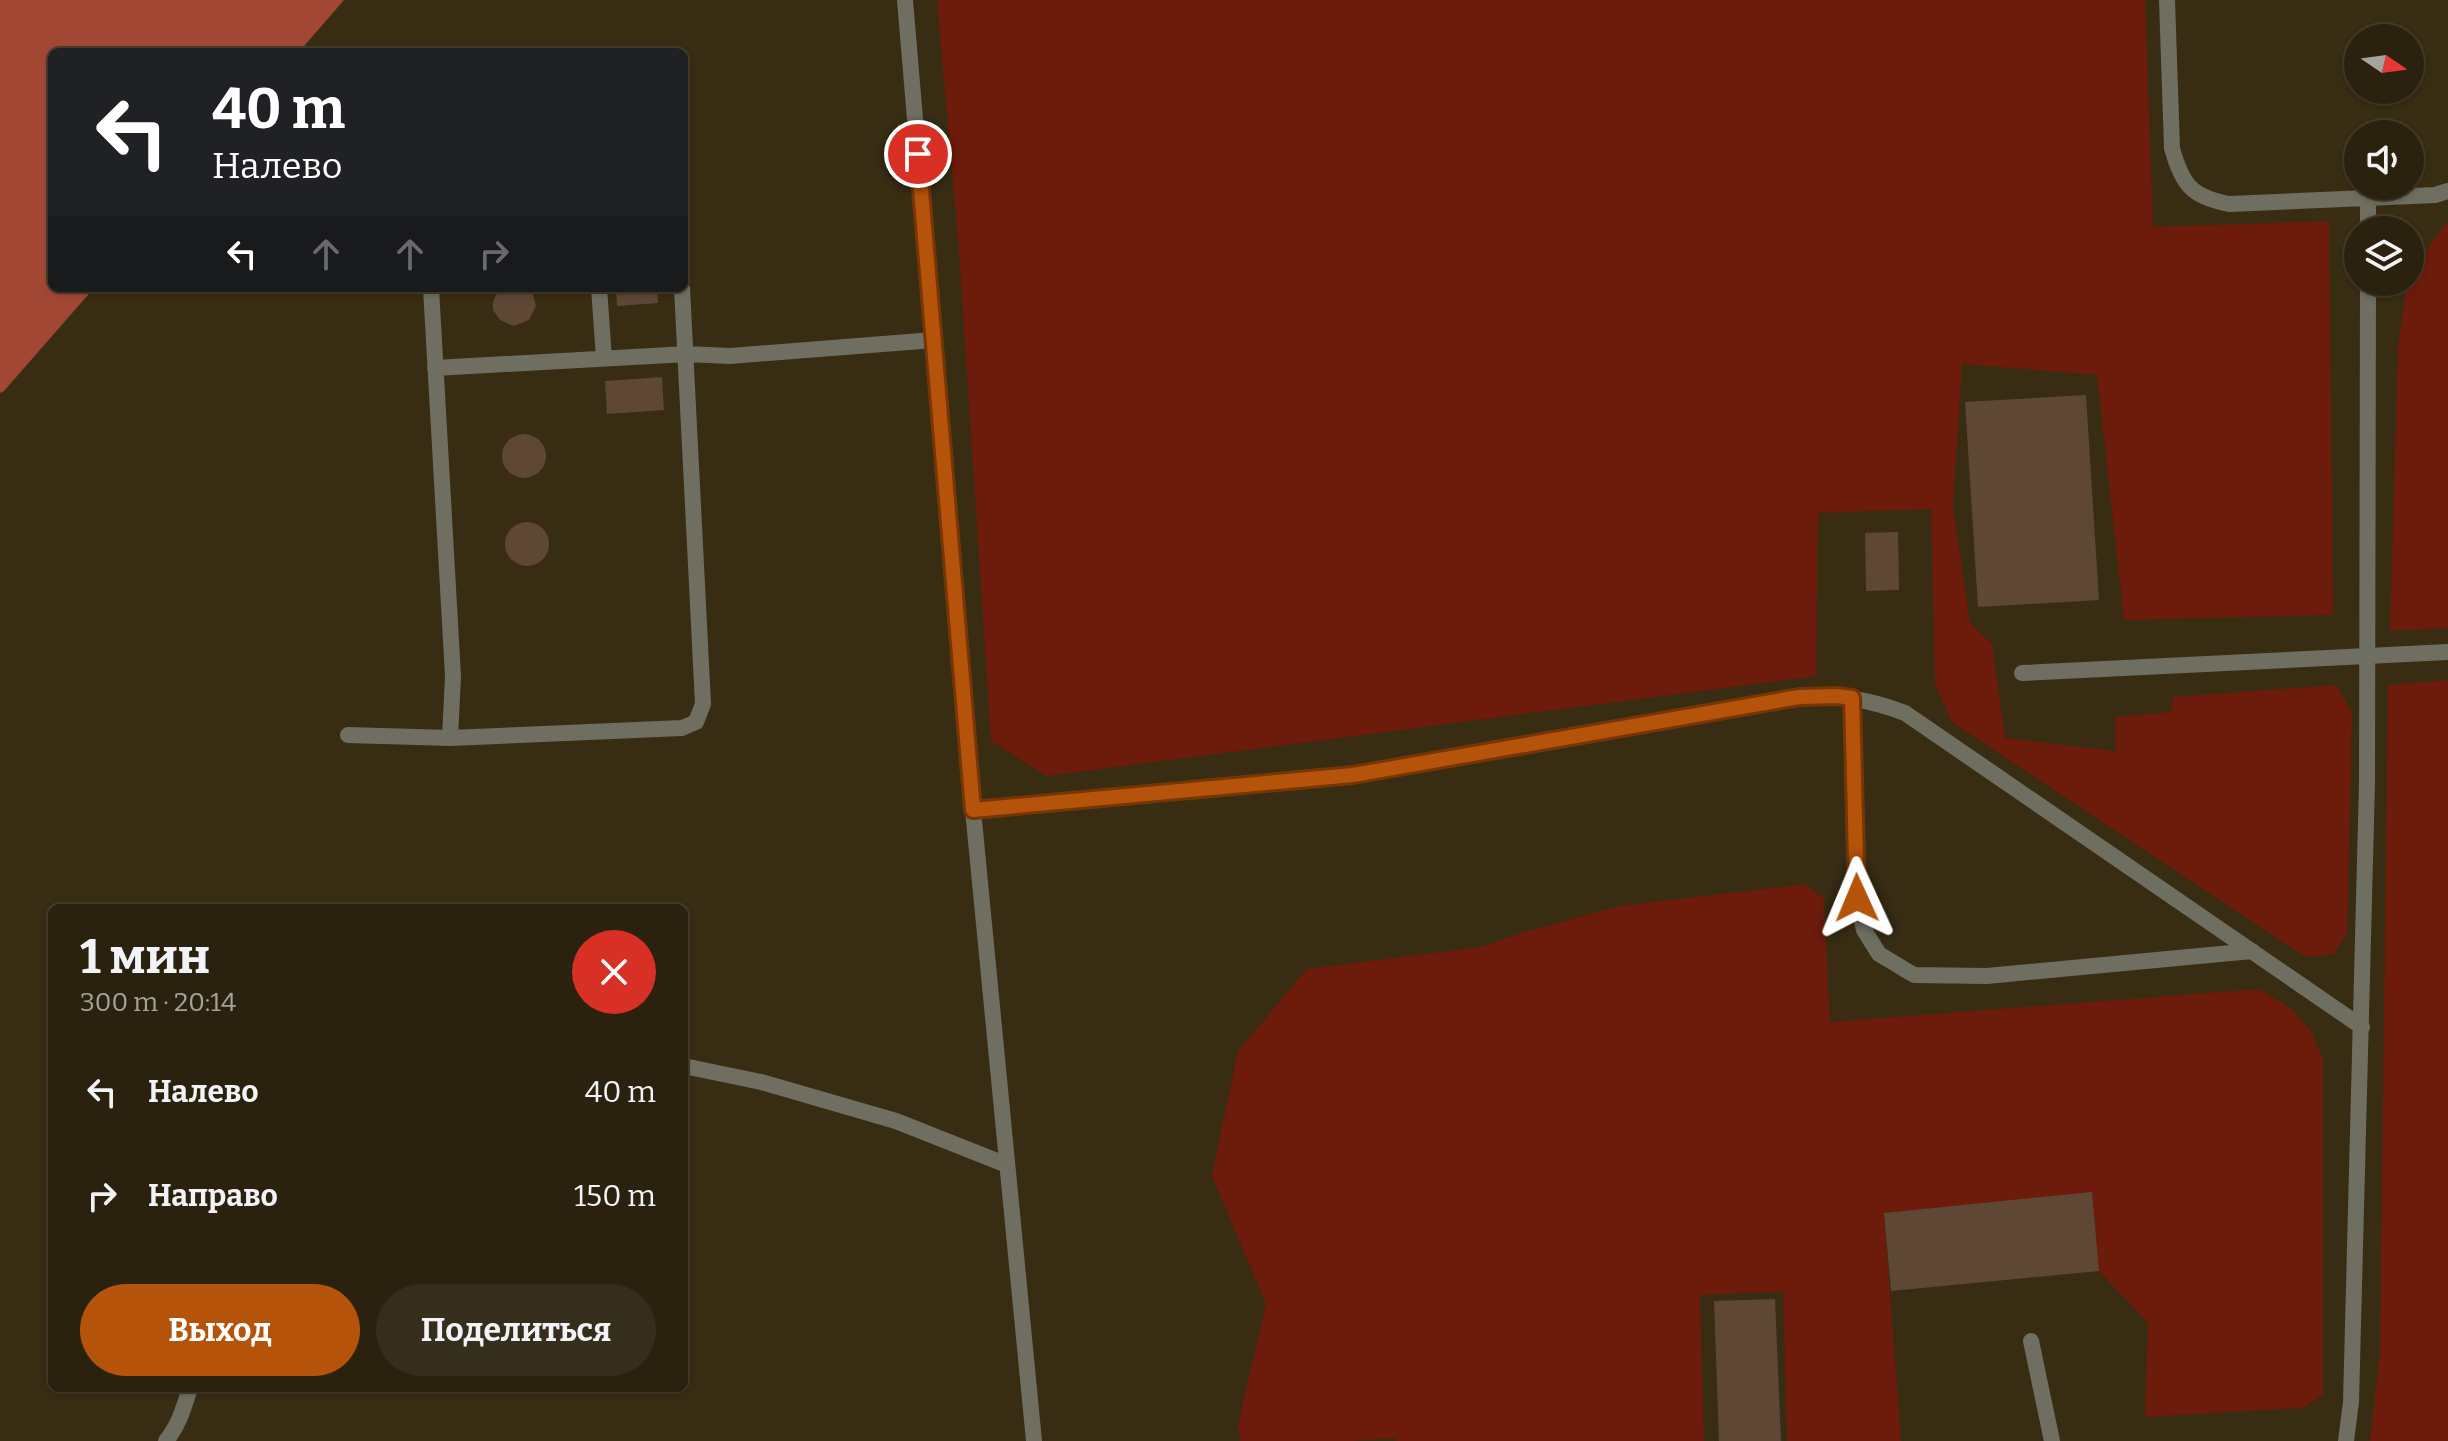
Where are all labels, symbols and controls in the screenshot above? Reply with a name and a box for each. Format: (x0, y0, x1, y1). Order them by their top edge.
north arrow (2344, 24, 2424, 104)
map controls (2344, 24, 2424, 296)
text: 40 m (212, 76, 345, 143)
icon: left (80, 80, 184, 184)
pin (884, 120, 952, 188)
button: sound (2344, 120, 2424, 200)
icon: arrive (896, 132, 940, 176)
text: Налево (212, 144, 343, 188)
button: layers (2344, 216, 2424, 296)
icon: left (220, 232, 264, 276)
icon: ahead (304, 232, 348, 276)
icon: ahead (388, 232, 432, 276)
icon: right (472, 232, 516, 276)
position arrow (1815, 856, 1899, 940)
text: 1 мин (80, 928, 210, 986)
button: close (572, 930, 656, 1014)
text: 300 m · 20:14 (80, 987, 236, 1018)
icon: left (80, 1070, 124, 1114)
text: Налево (148, 1074, 259, 1110)
text: 40 m (585, 1074, 656, 1110)
icon: right (80, 1174, 124, 1218)
text: Направо (148, 1178, 278, 1214)
text: 150 m (574, 1178, 656, 1214)
button: Выход (80, 1284, 360, 1376)
button: Поделиться (376, 1284, 656, 1376)

